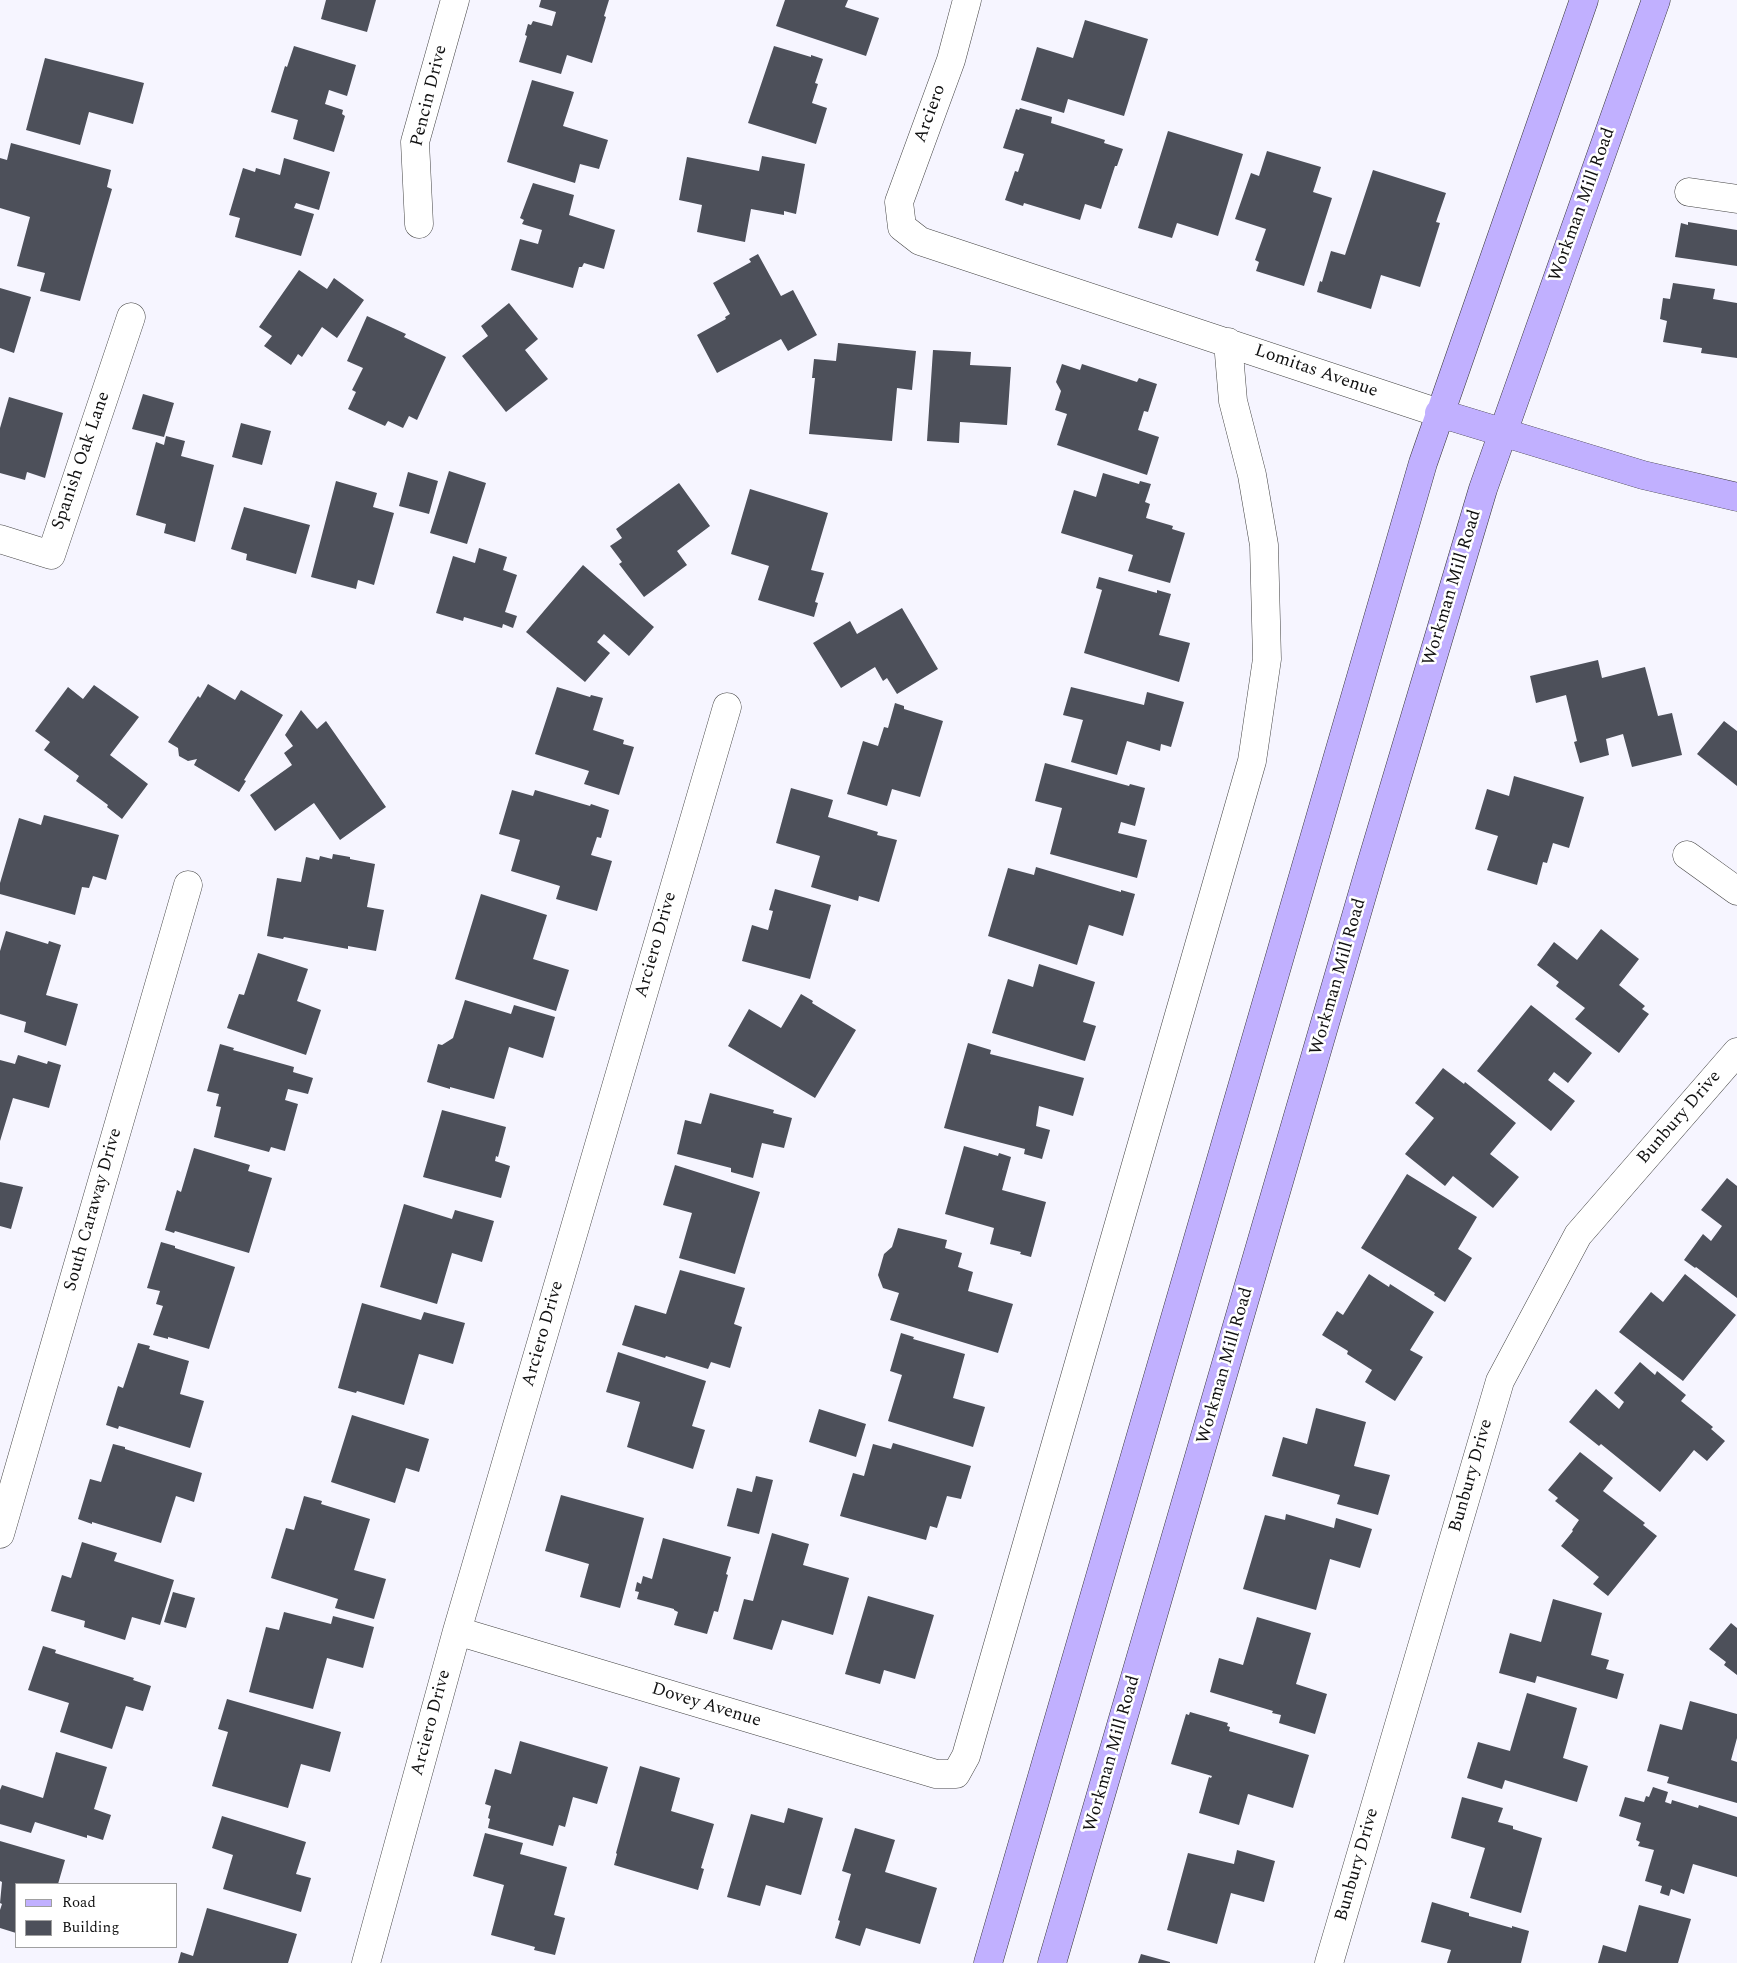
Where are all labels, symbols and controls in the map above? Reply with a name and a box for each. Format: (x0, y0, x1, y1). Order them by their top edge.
street label: Pencin Drive (407, 43, 453, 149)
street label: Arciero (911, 82, 951, 146)
street label: Workman Mill Road (1545, 125, 1621, 285)
street label: Lomitas Avenue (1252, 341, 1380, 403)
street label: Spanish Oak Lane (48, 389, 116, 533)
street label: Workman Mill Road (1419, 507, 1487, 669)
street label: Arciero Drive (632, 890, 682, 1000)
street label: Workman Mill Road (1306, 896, 1372, 1058)
street label: Bunbury Drive (1634, 1067, 1726, 1169)
street label: South Caraway Drive (60, 1126, 128, 1294)
street label: Arciero Drive (519, 1279, 569, 1389)
street label: Workman Mill Road (1193, 1285, 1259, 1447)
street label: Bunbury Drive (1446, 1417, 1498, 1535)
street label: Arciero Drive (407, 1668, 457, 1778)
street label: Workman Mill Road (1080, 1673, 1146, 1835)
street label: Dovey Avenue (649, 1679, 763, 1733)
street label: Bunbury Drive (1332, 1806, 1384, 1924)
legend (15, 1883, 178, 1948)
text: Road (62, 1891, 96, 1914)
text: Building (62, 1916, 119, 1939)

